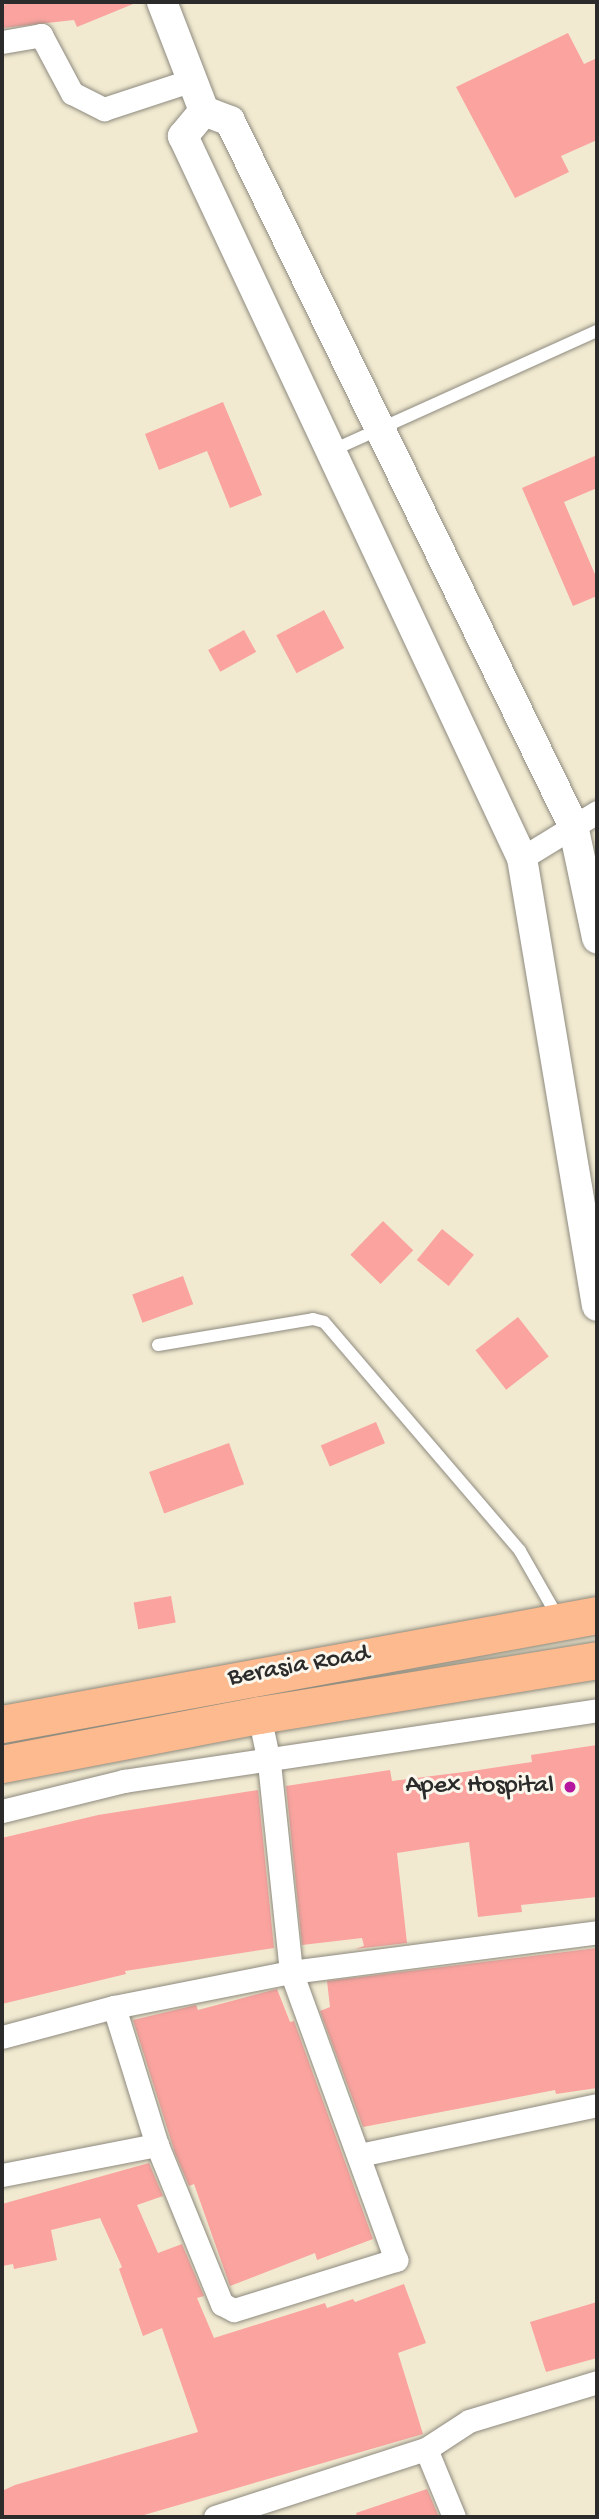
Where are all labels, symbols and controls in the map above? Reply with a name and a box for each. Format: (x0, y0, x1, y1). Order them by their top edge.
street label: Berasia Road (226, 1639, 372, 1695)
place label: Apex Hospital (406, 1771, 554, 1803)
marker: Apex Hospital (560, 1777, 580, 1797)

